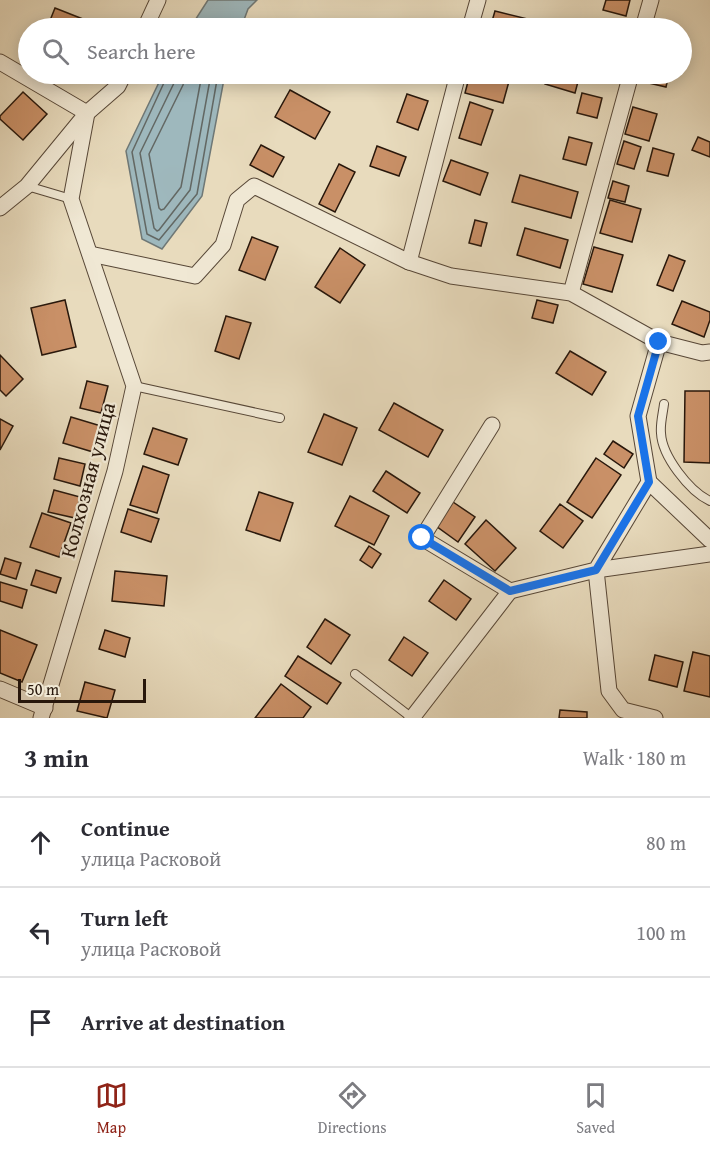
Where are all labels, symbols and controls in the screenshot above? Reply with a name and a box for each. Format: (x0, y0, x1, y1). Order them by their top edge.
search box (18, 18, 692, 84)
icon: search (39, 35, 72, 68)
text: Search here (87, 35, 196, 67)
route end (645, 328, 671, 354)
street label: Колхозная улица (52, 399, 123, 561)
route start (408, 524, 434, 550)
scale bar (18, 676, 146, 704)
text: 50 m (27, 677, 59, 701)
text: 3 min (24, 738, 89, 777)
text: Walk · 180 m (583, 743, 686, 772)
text: Continue (81, 812, 170, 844)
icon: ahead (24, 826, 57, 859)
text: 80 m (646, 828, 686, 857)
text: улица Расковой (81, 844, 221, 873)
text: Turn left (81, 902, 168, 934)
icon: left (24, 916, 57, 949)
text: 100 m (636, 918, 686, 947)
text: улица Расковой (81, 934, 221, 963)
icon: arrive (24, 1006, 57, 1039)
text: Arrive at destination (81, 1006, 285, 1038)
tab: Map (95, 1079, 128, 1139)
tab: Directions (318, 1079, 387, 1139)
tab: Saved (576, 1079, 615, 1139)

